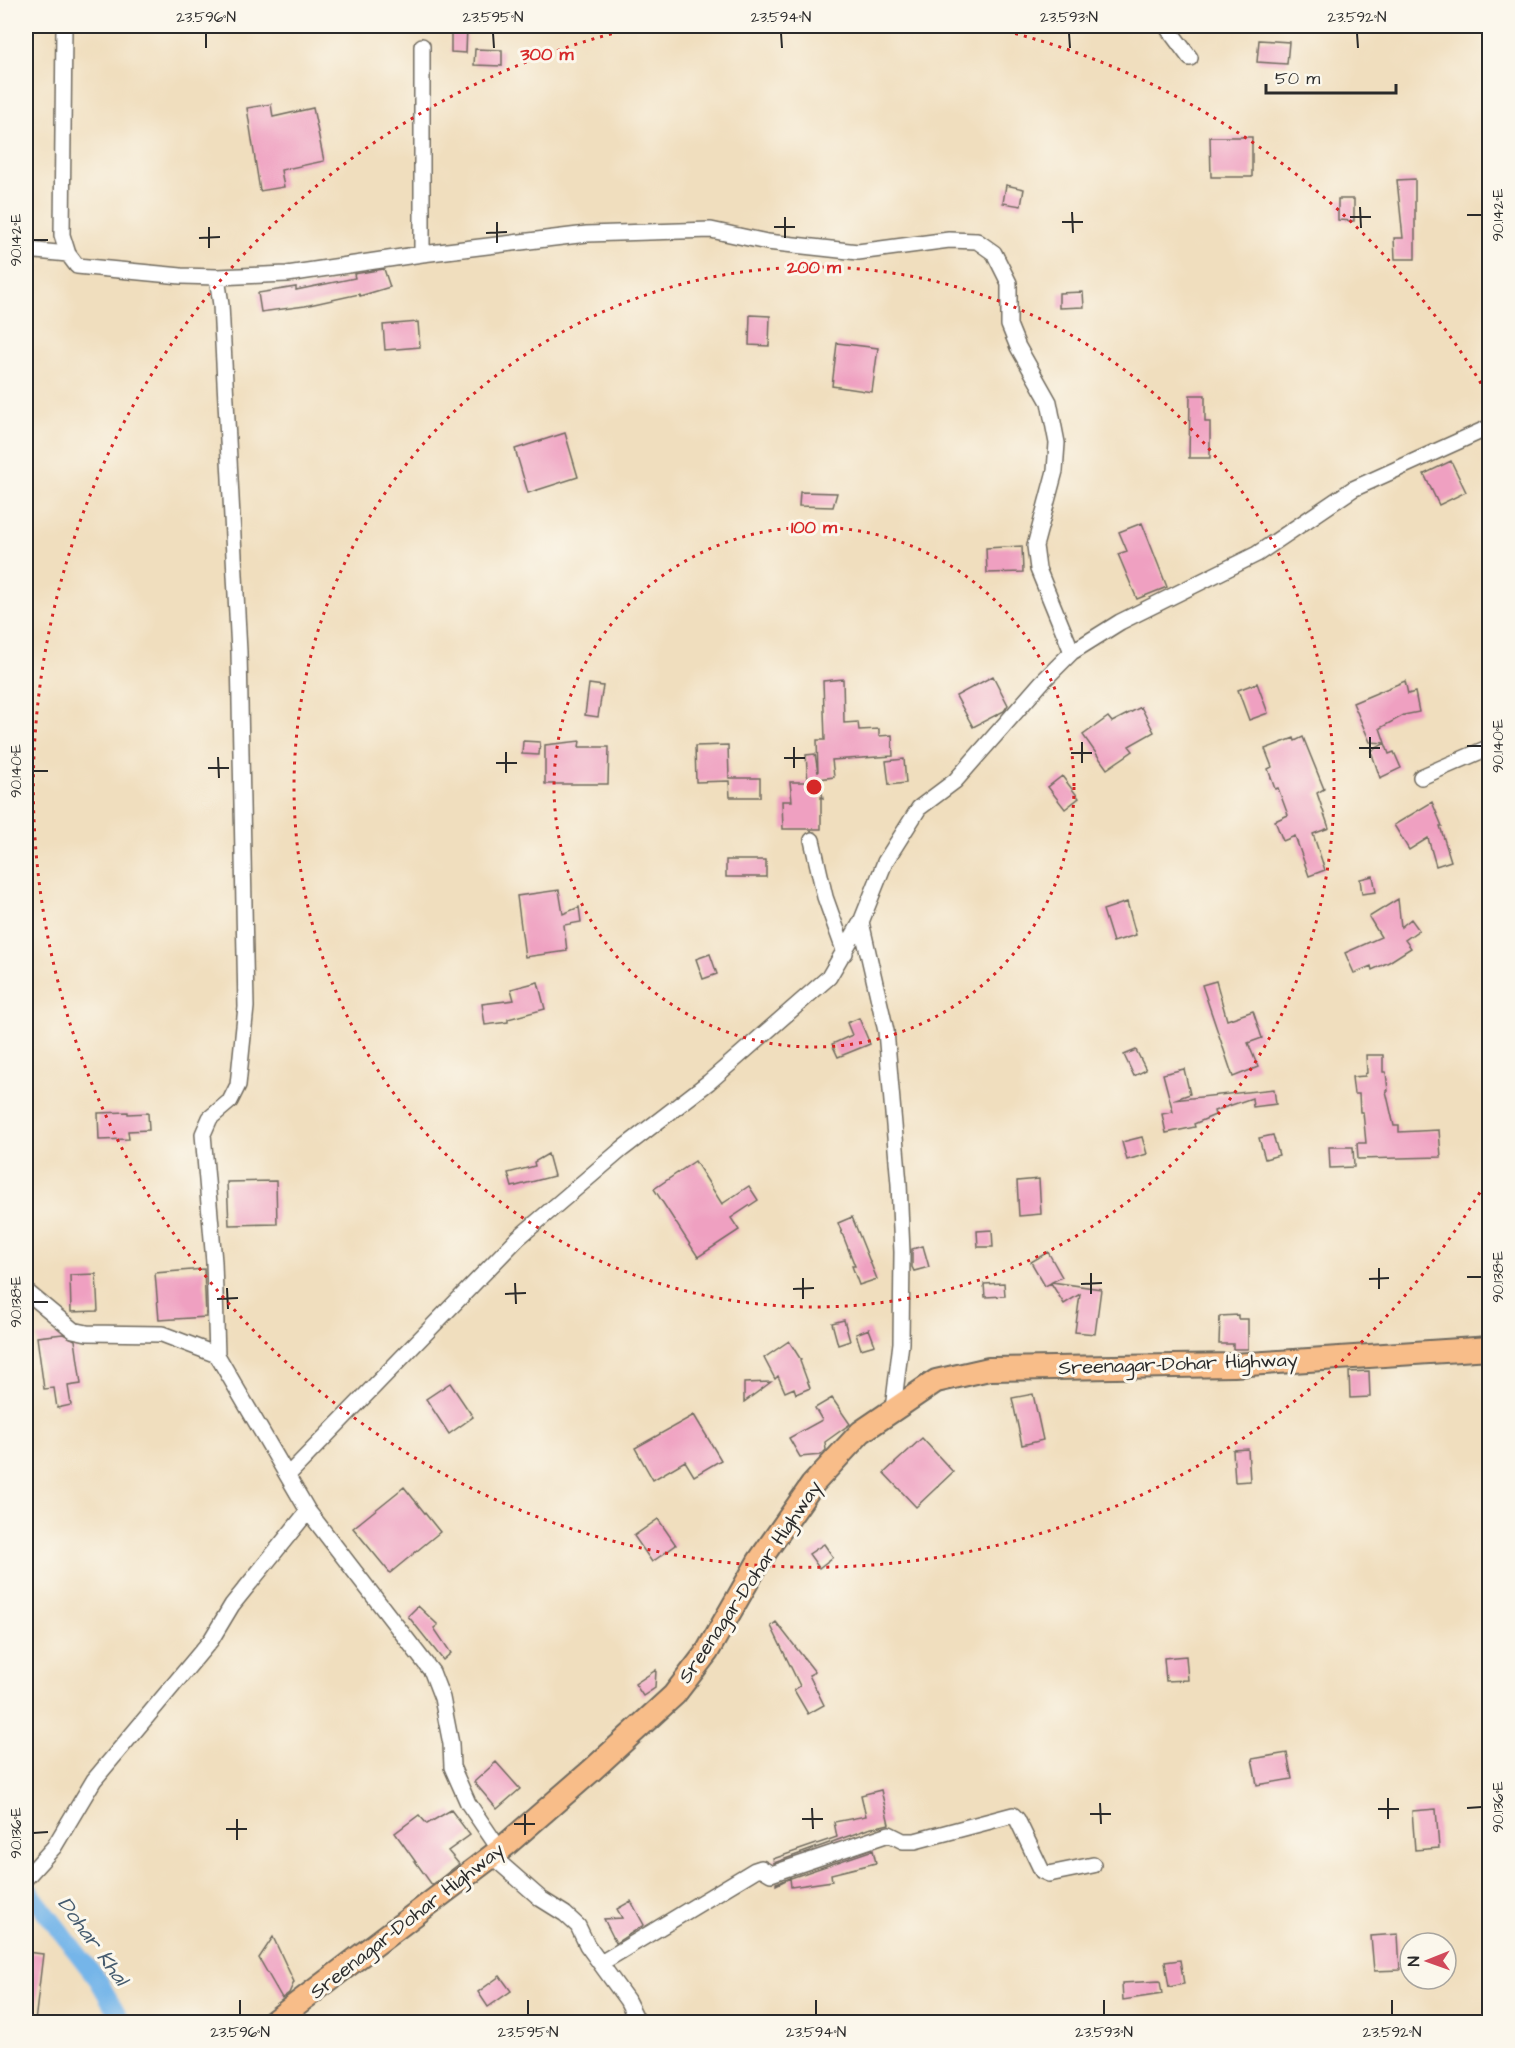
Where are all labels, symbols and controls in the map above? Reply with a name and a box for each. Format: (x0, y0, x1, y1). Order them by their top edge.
text: 23.596°N (176, 7, 236, 28)
text: 23.595°N (463, 7, 523, 28)
text: 23.594°N (751, 7, 811, 28)
text: 23.593°N (1040, 7, 1098, 28)
text: 23.592°N (1328, 7, 1386, 28)
text: 300 m (519, 42, 575, 67)
scale bar (1266, 57, 1396, 95)
text: 50 m (1275, 66, 1320, 91)
text: 90.142°E (1488, 188, 1509, 242)
text: 90.142°E (6, 213, 27, 267)
text: 200 m (786, 255, 842, 280)
text: 100 m (791, 515, 838, 540)
text: 90.140°E (1488, 719, 1509, 773)
text: 90.140°E (6, 744, 27, 798)
centre of rings (804, 777, 824, 797)
text: 90.138°E (1488, 1251, 1509, 1303)
text: 90.138°E (6, 1276, 27, 1328)
street label: Sreenagar-Dohar Highway (1058, 1346, 1298, 1383)
street label: Sreenagar-Dohar Highway (671, 1475, 829, 1690)
text: 90.136°E (1488, 1781, 1509, 1833)
text: 90.136°E (6, 1807, 27, 1859)
street label: Sreenagar-Dohar Highway (304, 1836, 511, 2007)
water label: Dohar Khal (51, 1891, 137, 1994)
north arrow (1398, 1931, 1458, 1991)
text: N (1403, 1956, 1425, 1966)
text: 23.596°N (210, 2022, 270, 2043)
text: 23.595°N (498, 2022, 558, 2043)
text: 23.594°N (786, 2022, 846, 2043)
text: 23.593°N (1075, 2022, 1133, 2043)
text: 23.592°N (1363, 2022, 1421, 2043)

